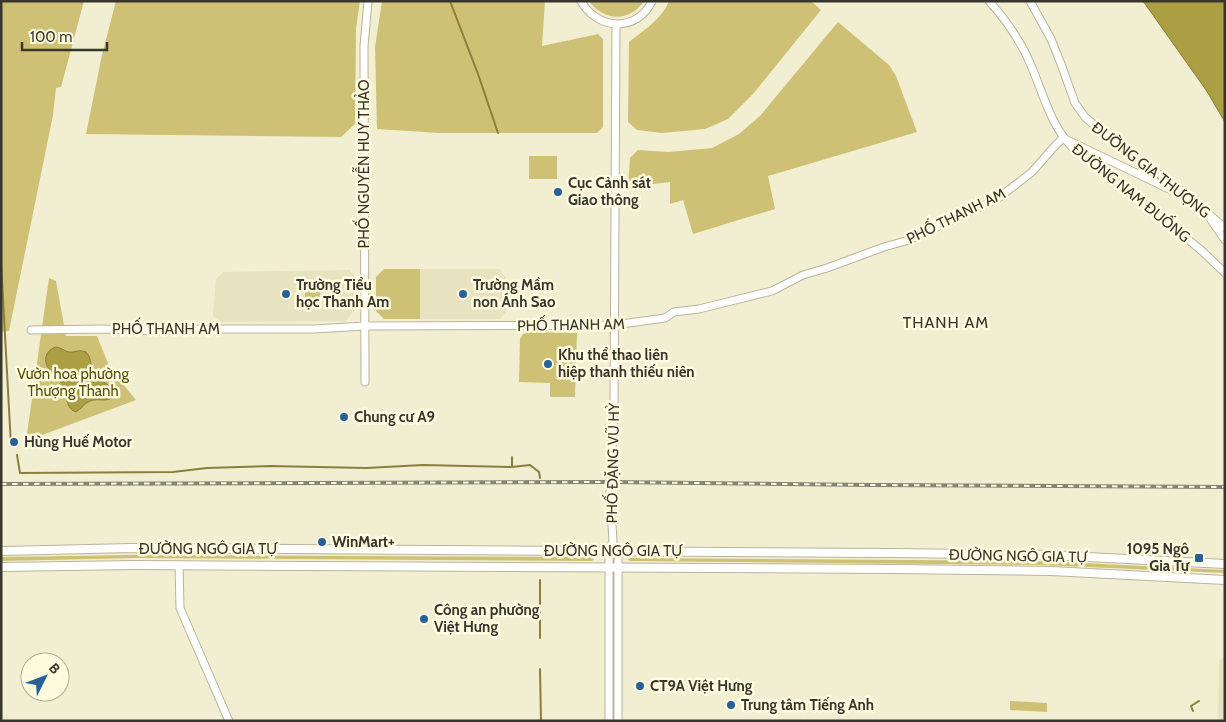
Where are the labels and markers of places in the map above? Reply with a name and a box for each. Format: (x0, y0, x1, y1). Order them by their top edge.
place label: Cục Cảnh sát Giao thông (568, 174, 651, 209)
marker: Cục Cảnh sát Giao thông (552, 186, 564, 198)
place label: Trường Tiểu học Thanh Am (296, 276, 389, 311)
place label: Trường Mầm non Ánh Sao (473, 276, 556, 311)
marker: Trường Tiểu học Thanh Am (280, 288, 292, 300)
marker: Trường Mầm non Ánh Sao (457, 288, 469, 300)
place label: Khu thể thao liên hiệp thanh thiếu niên (558, 346, 695, 381)
marker: Khu thể thao liên hiệp thanh thiếu niên (542, 358, 554, 370)
place label: Chung cư A9 (354, 408, 435, 426)
marker: Chung cư A9 (338, 411, 350, 423)
place label: Hùng Huế Motor (24, 433, 132, 451)
marker: Hùng Huế Motor (8, 436, 20, 448)
place label: WinMart+ (332, 533, 395, 551)
marker: WinMart+ (316, 536, 328, 548)
place label: 1095 Ngô Gia Tự (1127, 540, 1191, 575)
marker: 1095 Ngô Gia Tự (1193, 552, 1205, 564)
place label: Công an phường Việt Hưng (434, 601, 540, 636)
marker: Công an phường Việt Hưng (418, 613, 430, 625)
place label: CT9A Việt Hưng (650, 677, 753, 695)
marker: CT9A Việt Hưng (634, 680, 646, 692)
place label: Trung tâm Tiếng Anh (741, 696, 874, 714)
marker: Trung tâm Tiếng Anh (725, 699, 737, 711)

